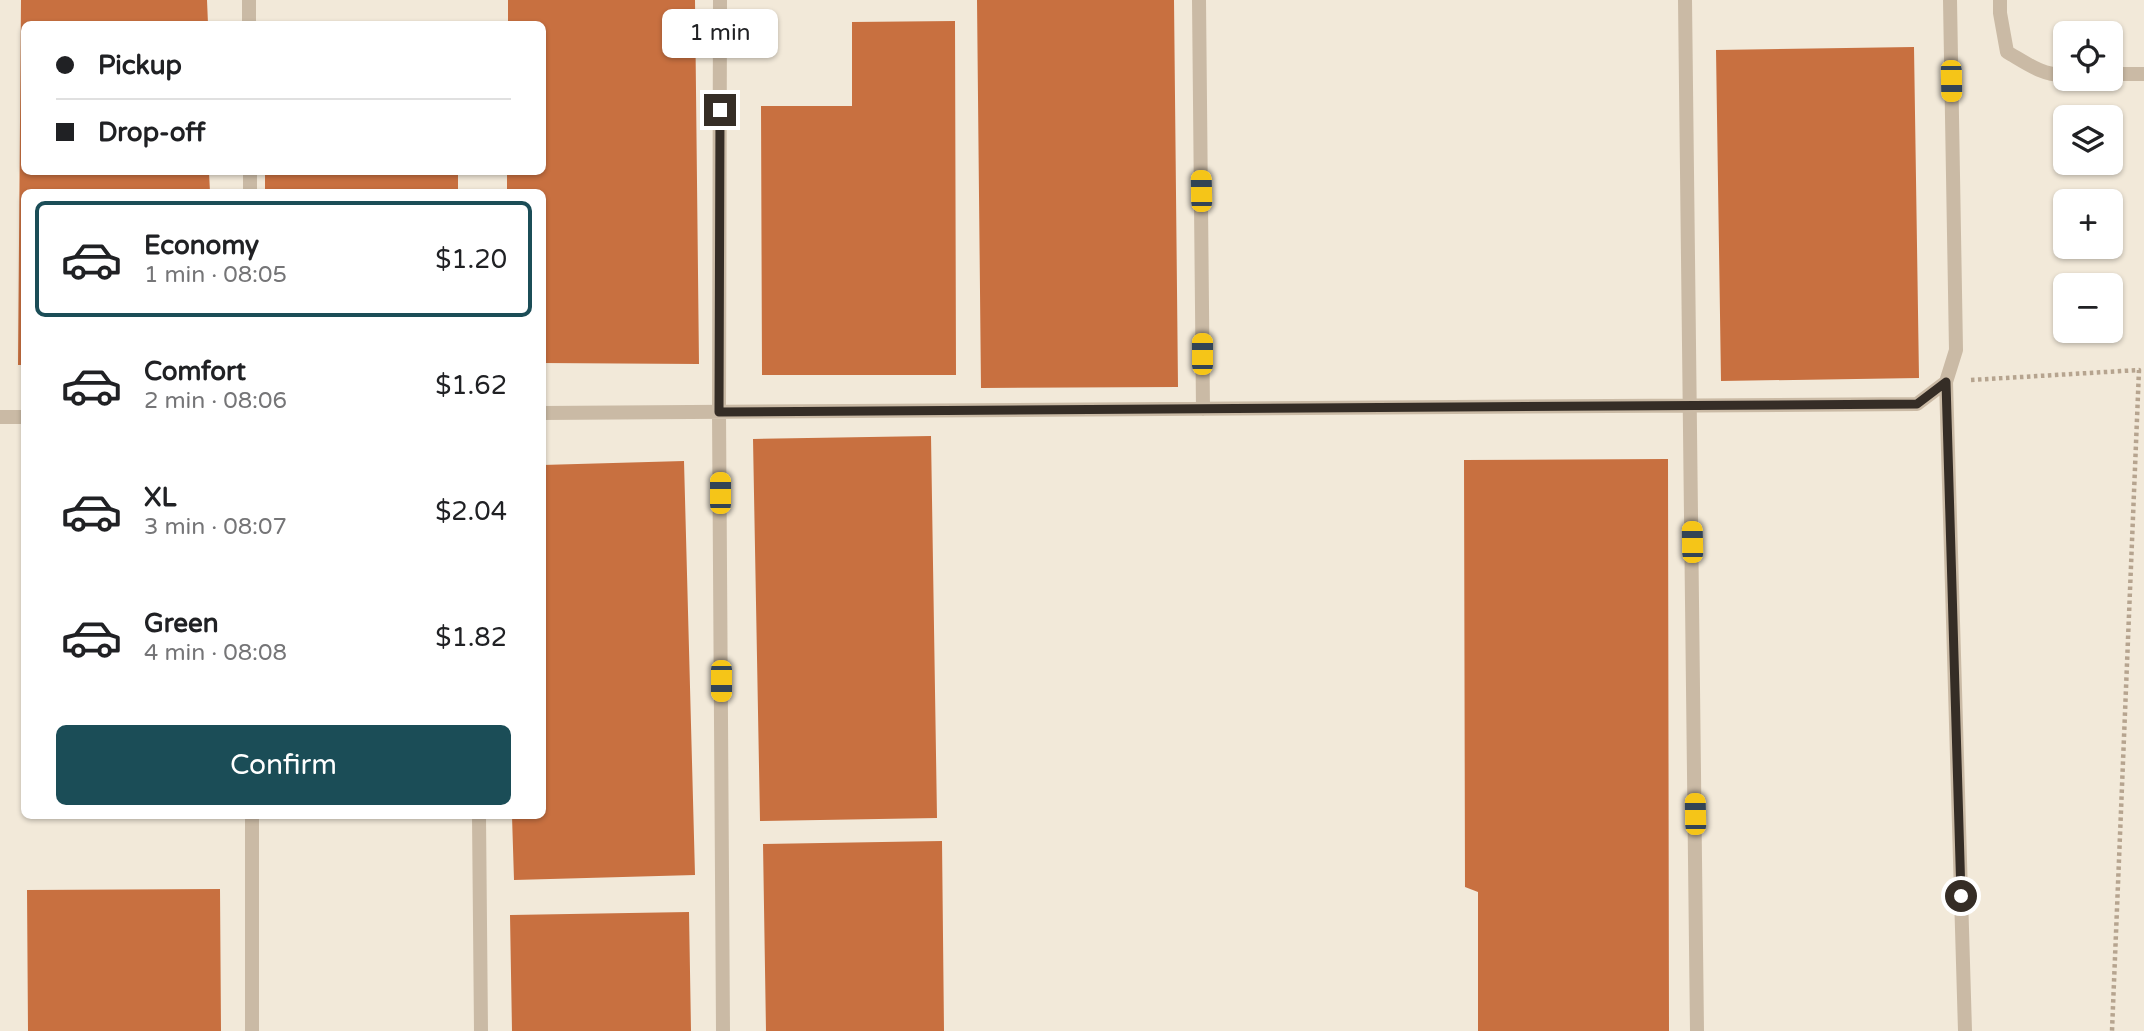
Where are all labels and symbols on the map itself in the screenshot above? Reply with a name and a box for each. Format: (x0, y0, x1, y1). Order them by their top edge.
callout: 1 min (662, 8, 778, 57)
car (1941, 60, 1962, 102)
route end (704, 94, 736, 126)
car (1191, 170, 1212, 212)
car (1192, 333, 1213, 375)
car (710, 472, 731, 514)
car (1682, 521, 1703, 563)
car (711, 660, 732, 702)
car (1685, 793, 1706, 835)
route start (1945, 880, 1977, 912)

